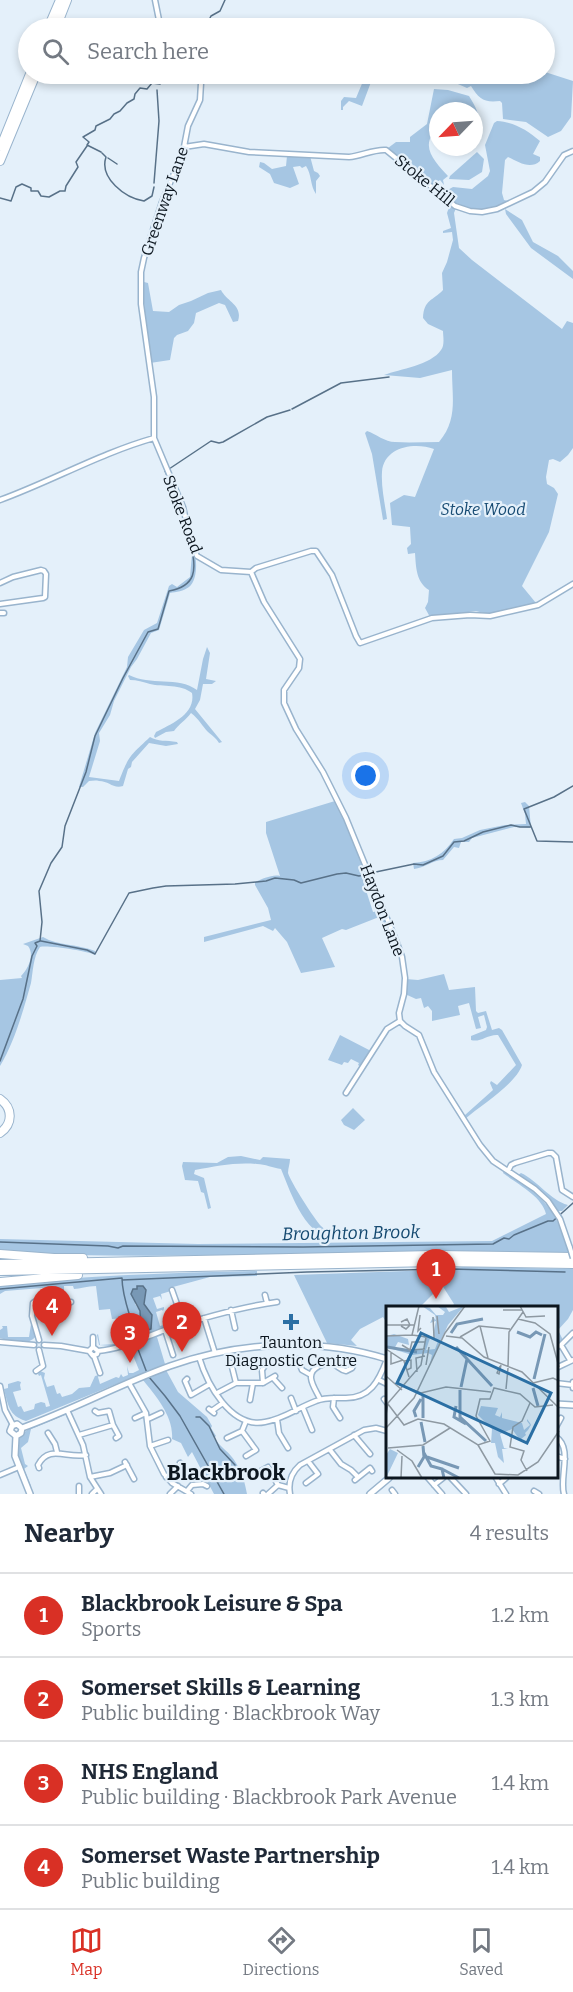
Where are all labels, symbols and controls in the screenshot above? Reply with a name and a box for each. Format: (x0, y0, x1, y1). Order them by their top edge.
search box (18, 18, 555, 84)
icon: search (39, 35, 72, 68)
text: Search here (87, 38, 209, 65)
north arrow (429, 102, 483, 156)
street label: Greenway Lane (137, 144, 192, 258)
street label: Stoke Hill (391, 151, 459, 210)
street label: Stoke Road (159, 472, 206, 556)
park label: Stoke Wood (440, 500, 526, 519)
your location (351, 761, 380, 790)
street label: Haydon Lane (356, 861, 409, 959)
water label: Broughton Brook (282, 1221, 421, 1245)
pin: 1 (416, 1250, 456, 1299)
pin: 4 (32, 1286, 72, 1336)
pin: 2 (162, 1302, 201, 1352)
inset map (386, 1306, 558, 1479)
marker: Taunton Diagnostic Centre (282, 1313, 300, 1331)
pin: 3 (110, 1314, 150, 1363)
place label: Taunton Diagnostic Centre (225, 1333, 357, 1370)
district label: Blackbrook (167, 1459, 285, 1486)
text: Nearby (24, 1518, 114, 1549)
text: 4 results (470, 1521, 549, 1545)
text: Blackbrook Leisure & Spa (81, 1590, 343, 1617)
text: 1 (39, 1603, 48, 1627)
text: 1.2 km (491, 1603, 549, 1627)
text: Sports (81, 1617, 141, 1641)
text: Somerset Skills & Learning (81, 1674, 360, 1701)
text: 2 (38, 1687, 49, 1711)
text: 1.3 km (491, 1687, 549, 1711)
text: Public building · Blackbrook Way (81, 1701, 380, 1725)
text: NHS England (81, 1758, 218, 1785)
text: 3 (38, 1771, 49, 1795)
text: 1.4 km (491, 1771, 549, 1795)
text: Public building · Blackbrook Park Avenue (81, 1785, 457, 1809)
text: Somerset Waste Partnership (81, 1842, 380, 1869)
text: 4 (37, 1855, 50, 1879)
text: 1.4 km (491, 1855, 549, 1879)
text: Public building (81, 1869, 220, 1893)
tab: Map (70, 1924, 103, 1979)
tab: Directions (243, 1924, 320, 1979)
tab: Saved (459, 1924, 503, 1979)

